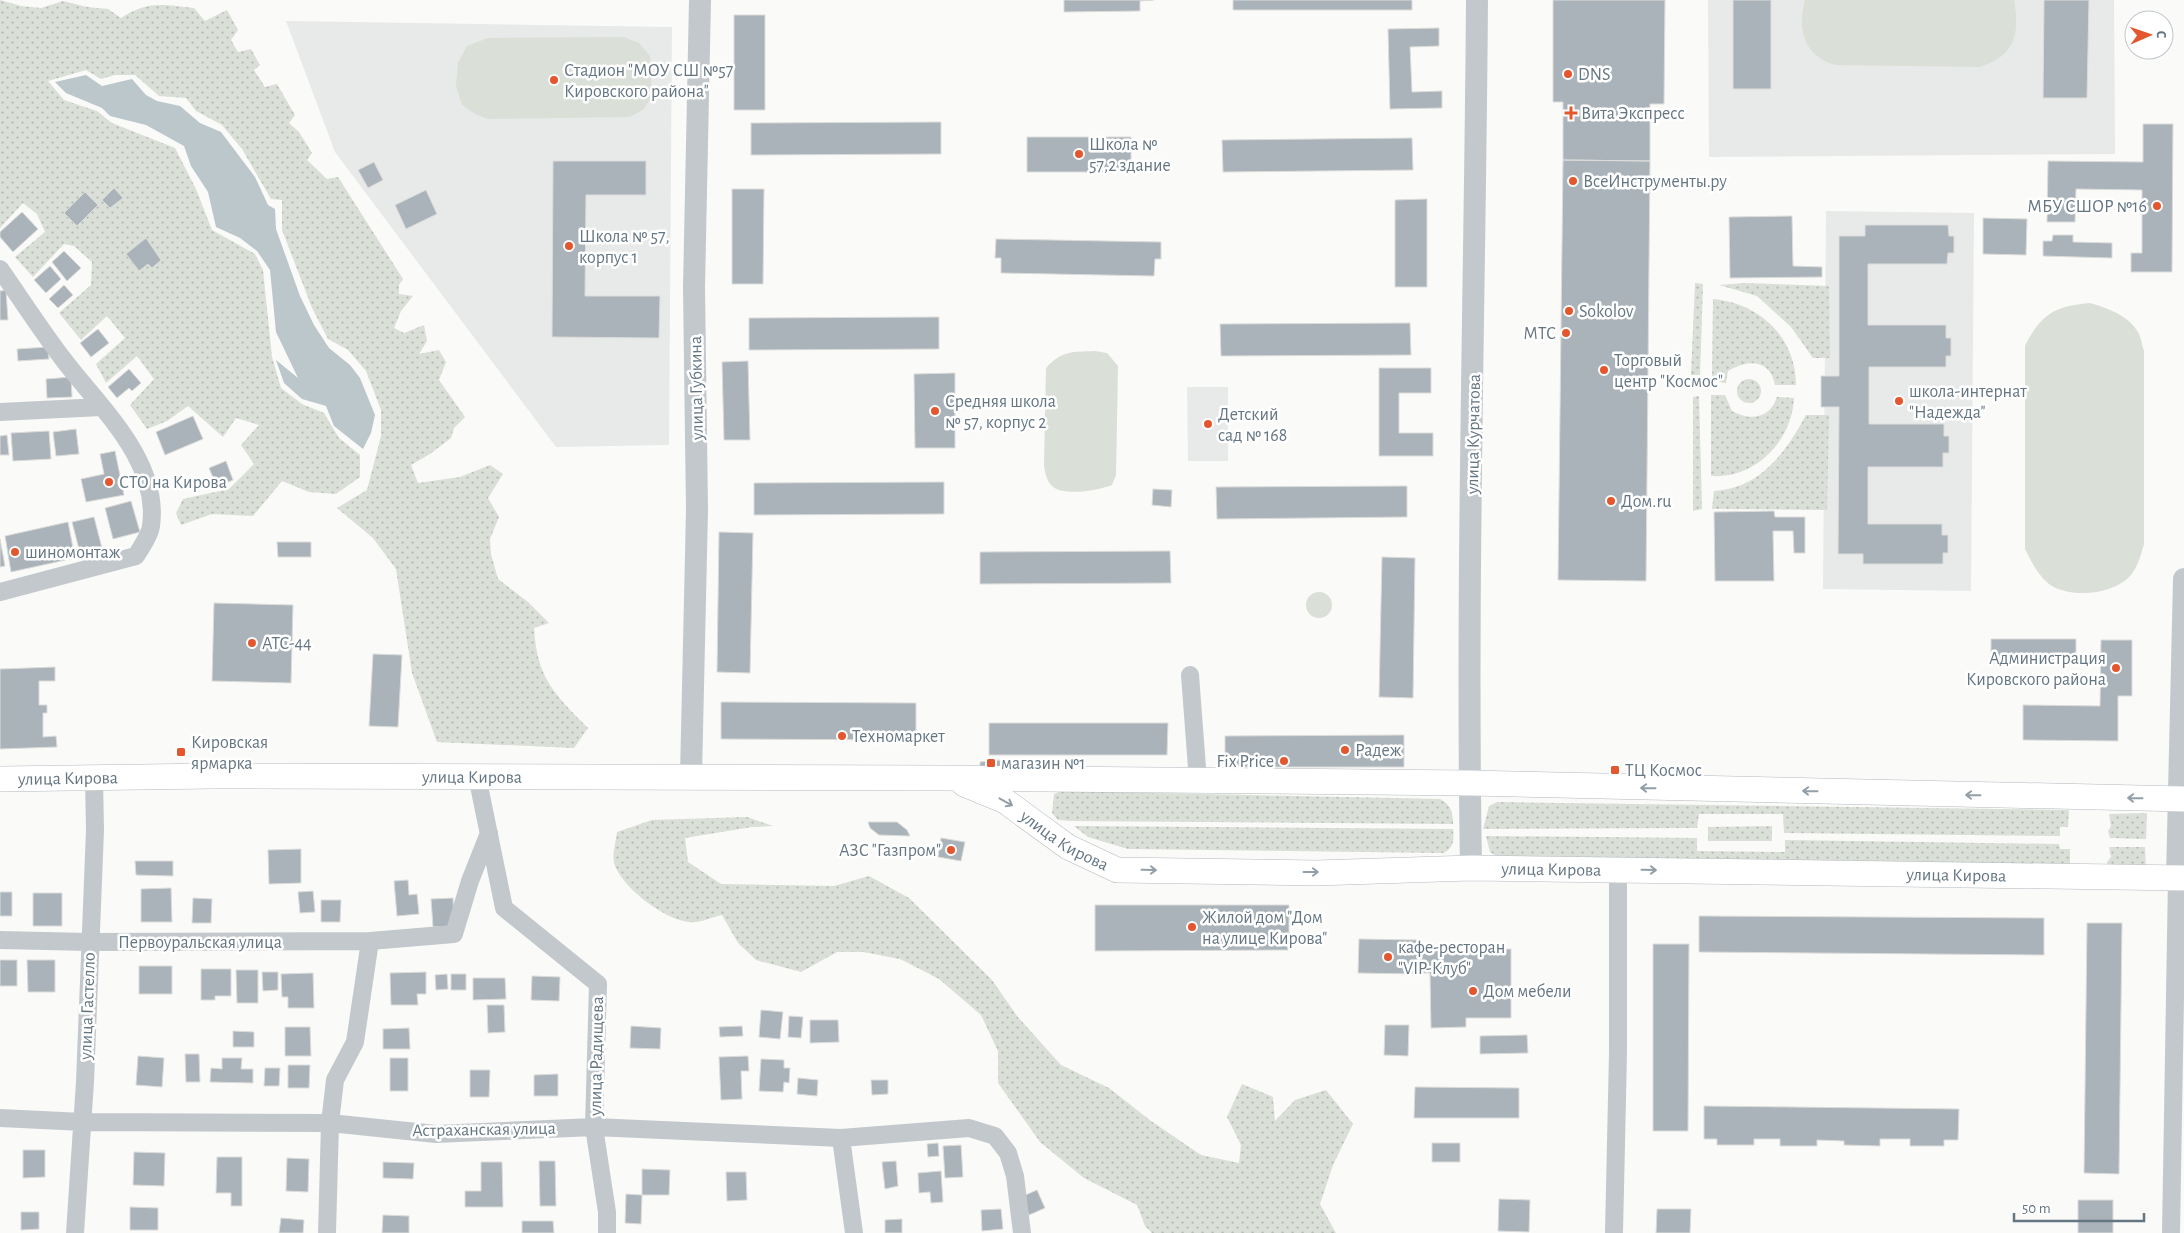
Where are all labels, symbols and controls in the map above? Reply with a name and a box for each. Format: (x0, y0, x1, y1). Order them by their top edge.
north arrow (2124, 10, 2174, 60)
text: С (2154, 30, 2168, 39)
place label: Стадион "МОУ СШ №57 Кировского района" (564, 62, 733, 101)
place label: DNS (1578, 66, 1610, 84)
marker: DNS (1562, 68, 1574, 80)
marker: Стадион "МОУ СШ №57 Кировского района" (548, 74, 560, 86)
place label: Вита Экспресс (1581, 105, 1685, 123)
marker: Вита Экспресс (1565, 107, 1577, 119)
place label: Школа № 57,2 здание (1089, 136, 1171, 175)
marker: Школа № 57,2 здание (1073, 148, 1085, 160)
place label: ВсеИнструменты.ру (1583, 173, 1727, 191)
marker: ВсеИнструменты.ру (1567, 175, 1579, 187)
place label: МБУ СШОР №16 (2027, 198, 2147, 216)
marker: МБУ СШОР №16 (2151, 200, 2163, 212)
place label: Школа № 57, корпус 1 (579, 228, 670, 267)
marker: Школа № 57, корпус 1 (563, 240, 575, 252)
place label: Sokolov (1579, 303, 1634, 321)
marker: Sokolov (1563, 305, 1575, 317)
place label: МТС (1523, 325, 1556, 343)
marker: МТС (1560, 327, 1572, 339)
street label: улица Губкина (686, 336, 707, 441)
place label: Торговый центр "Космос" (1614, 352, 1723, 391)
marker: Торговый центр "Космос" (1598, 364, 1610, 376)
street label: улица Курчатова (1464, 374, 1484, 495)
place label: школа-интернат "Надежда" (1909, 383, 2027, 422)
place label: Средняя школа № 57, корпус 2 (945, 393, 1056, 432)
marker: школа-интернат "Надежда" (1893, 395, 1905, 407)
marker: Средняя школа № 57, корпус 2 (929, 405, 941, 417)
place label: Детский сад № 168 (1218, 406, 1287, 445)
marker: Детский сад № 168 (1202, 418, 1214, 430)
place label: СТО на Кирова (119, 474, 227, 492)
marker: СТО на Кирова (103, 476, 115, 488)
place label: Дом.ru (1621, 493, 1671, 511)
marker: Дом.ru (1605, 495, 1617, 507)
place label: шиномонтаж (25, 544, 121, 562)
marker: шиномонтаж (9, 546, 21, 558)
place label: АТС-44 (262, 635, 312, 653)
marker: АТС-44 (246, 637, 258, 649)
place label: Администрация Кировского района (1966, 650, 2106, 689)
marker: Администрация Кировского района (2110, 662, 2122, 674)
place label: Техномаркет (852, 728, 945, 746)
marker: Техномаркет (836, 730, 848, 742)
place label: Кировская ярмарка (191, 734, 268, 773)
place label: Радеж (1355, 742, 1402, 760)
marker: Радеж (1339, 744, 1351, 756)
marker: Кировская ярмарка (175, 746, 187, 758)
place label: Fix Price (1217, 753, 1274, 771)
place label: магазин №1 (1001, 755, 1085, 773)
marker: Fix Price (1278, 755, 1290, 767)
marker: магазин №1 (985, 757, 997, 769)
place label: ТЦ Космос (1625, 762, 1702, 780)
marker: ТЦ Космос (1609, 764, 1621, 776)
street label: улица Кирова (17, 769, 118, 789)
street label: улица Кирова (421, 769, 522, 787)
one-way arrow (1640, 783, 1656, 792)
one-way arrow (1803, 787, 1819, 796)
one-way arrow (1965, 790, 1982, 800)
one-way arrow (2128, 793, 2144, 803)
one-way arrow (999, 797, 1014, 807)
street label: улица Кирова (1016, 807, 1111, 875)
place label: АЗС "Газпром" (839, 842, 941, 860)
marker: АЗС "Газпром" (945, 844, 957, 856)
street label: улица Кирова (1500, 860, 1601, 880)
one-way arrow (1140, 865, 1157, 875)
one-way arrow (1640, 865, 1657, 875)
street label: улица Кирова (1905, 866, 2006, 886)
one-way arrow (1303, 868, 1319, 877)
place label: Жилой дом "Дом на улице Кирова" (1202, 909, 1327, 948)
marker: Жилой дом "Дом на улице Кирова" (1186, 921, 1198, 933)
street label: Первоуральская улица (118, 934, 282, 952)
place label: кафе-ресторан "VIP-Клуб" (1398, 939, 1505, 978)
marker: кафе-ресторан "VIP-Клуб" (1382, 951, 1394, 963)
street label: улица Гастелло (77, 952, 99, 1061)
place label: Дом мебели (1483, 982, 1572, 1001)
marker: Дом мебели (1467, 985, 1479, 997)
street label: улица Радищева (587, 996, 607, 1117)
street label: Астраханская улица (412, 1120, 556, 1140)
scale bar (2014, 1190, 2144, 1222)
text: 50 m (2022, 1201, 2051, 1216)

